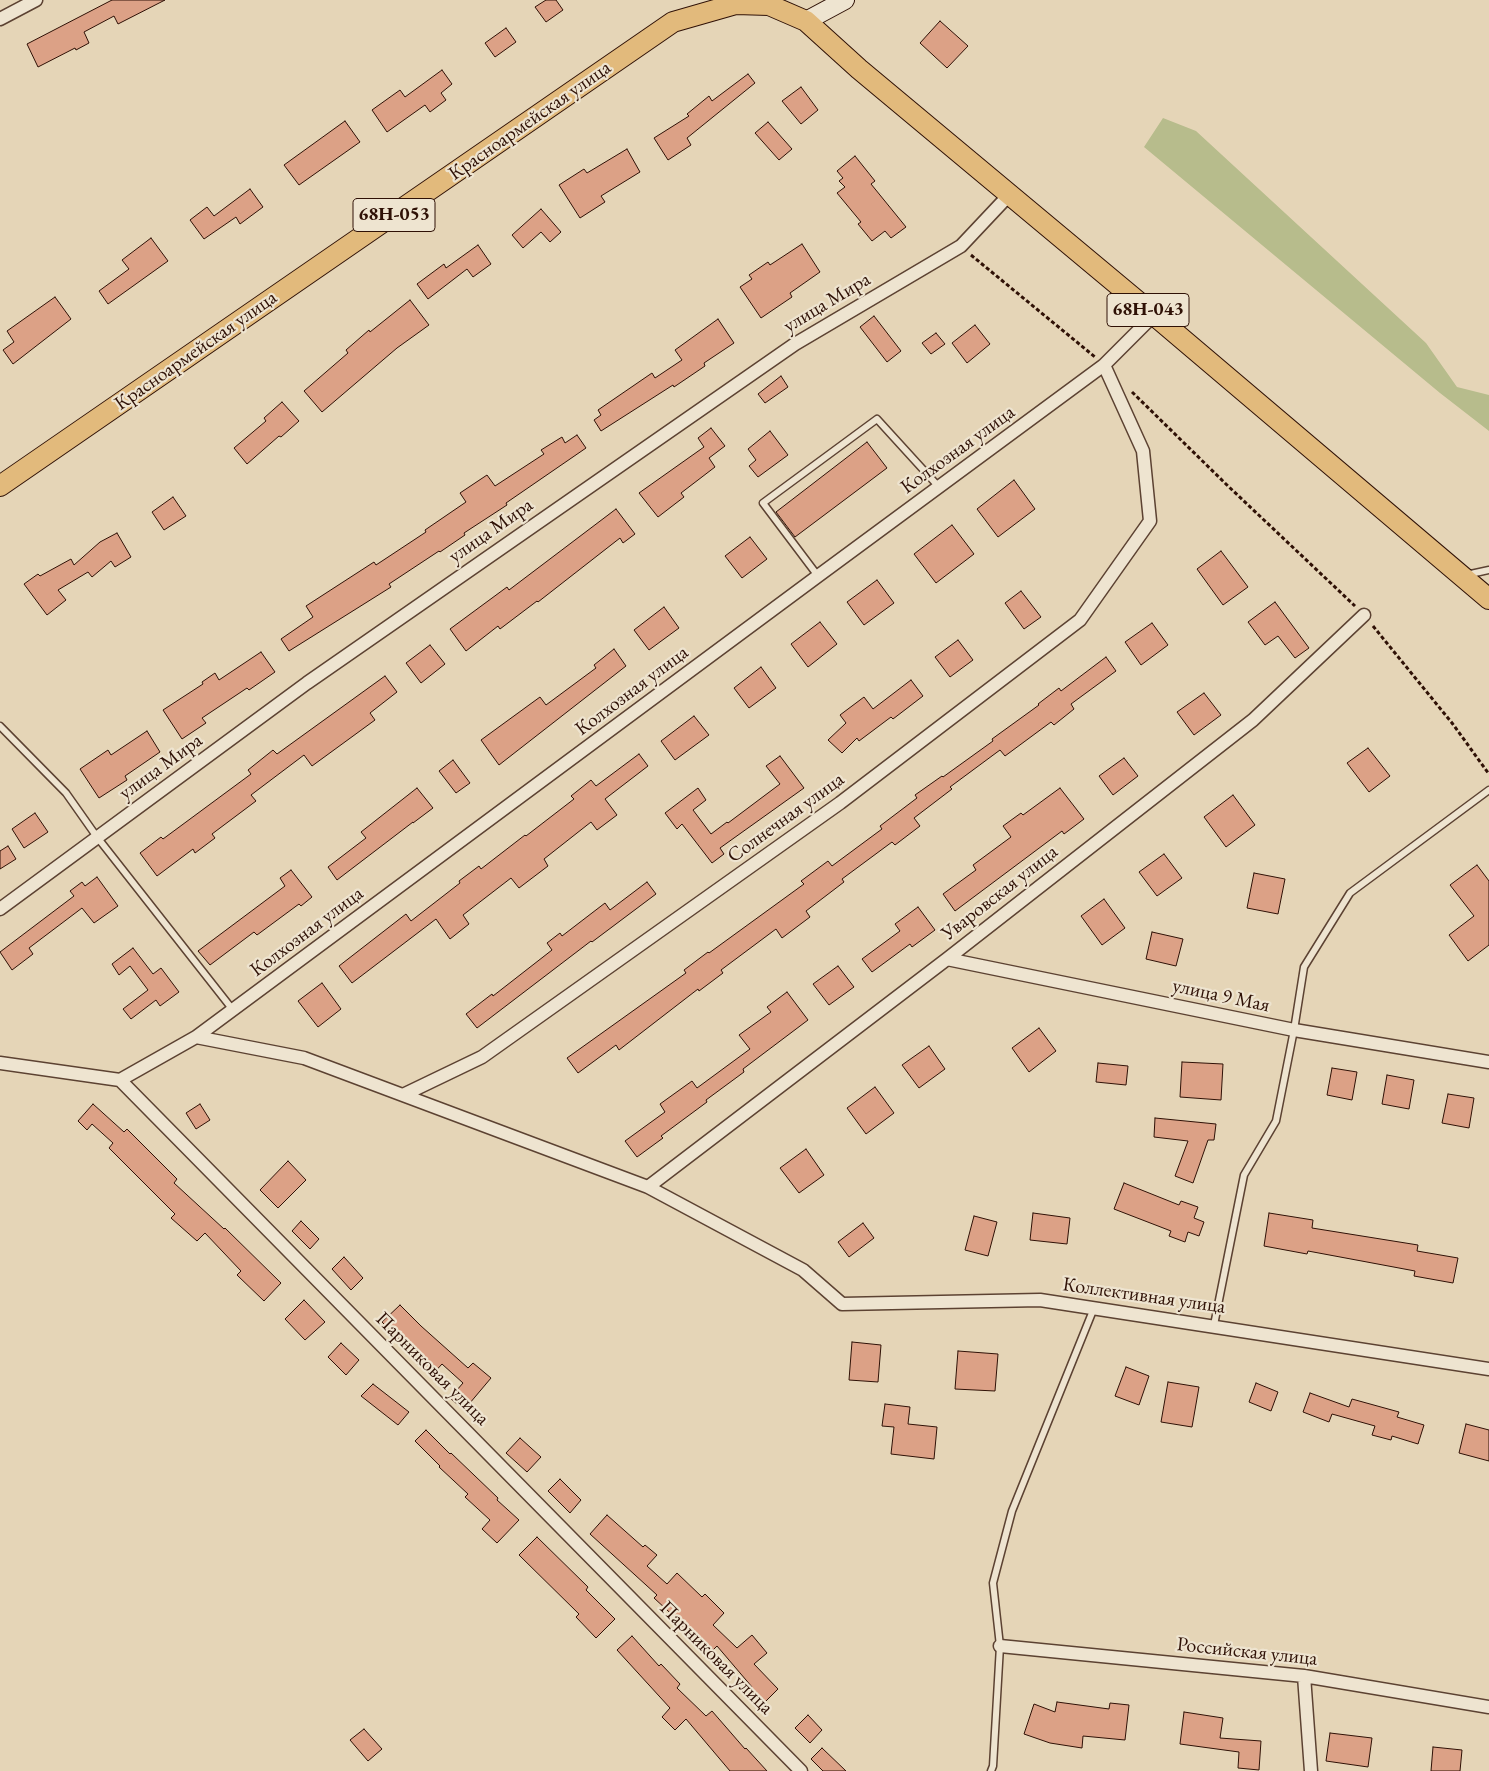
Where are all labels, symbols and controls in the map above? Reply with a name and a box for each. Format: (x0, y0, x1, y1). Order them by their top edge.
street label: Красноармейская улица (444, 56, 616, 186)
road number: 68Н-053 (353, 198, 435, 232)
street label: улица Мира (779, 268, 875, 338)
street label: Красноармейская улица (110, 286, 282, 416)
road number: 68Н-043 (1107, 294, 1189, 326)
street label: Колхозная улица (896, 401, 1020, 499)
street label: улица Мира (444, 493, 538, 569)
street label: Колхозная улица (571, 641, 693, 741)
street label: улица Мира (115, 729, 207, 805)
street label: Солнечная улица (723, 768, 849, 868)
street label: Уваровская улица (937, 840, 1063, 946)
street label: Колхозная улица (246, 882, 368, 982)
street label: улица 9 Мая (1170, 974, 1272, 1018)
street label: Коллективная улица (1061, 1273, 1227, 1319)
street label: Парниковая улица (370, 1307, 494, 1431)
street label: Парниковая улица (654, 1596, 778, 1720)
street label: Российская улица (1175, 1633, 1319, 1671)

